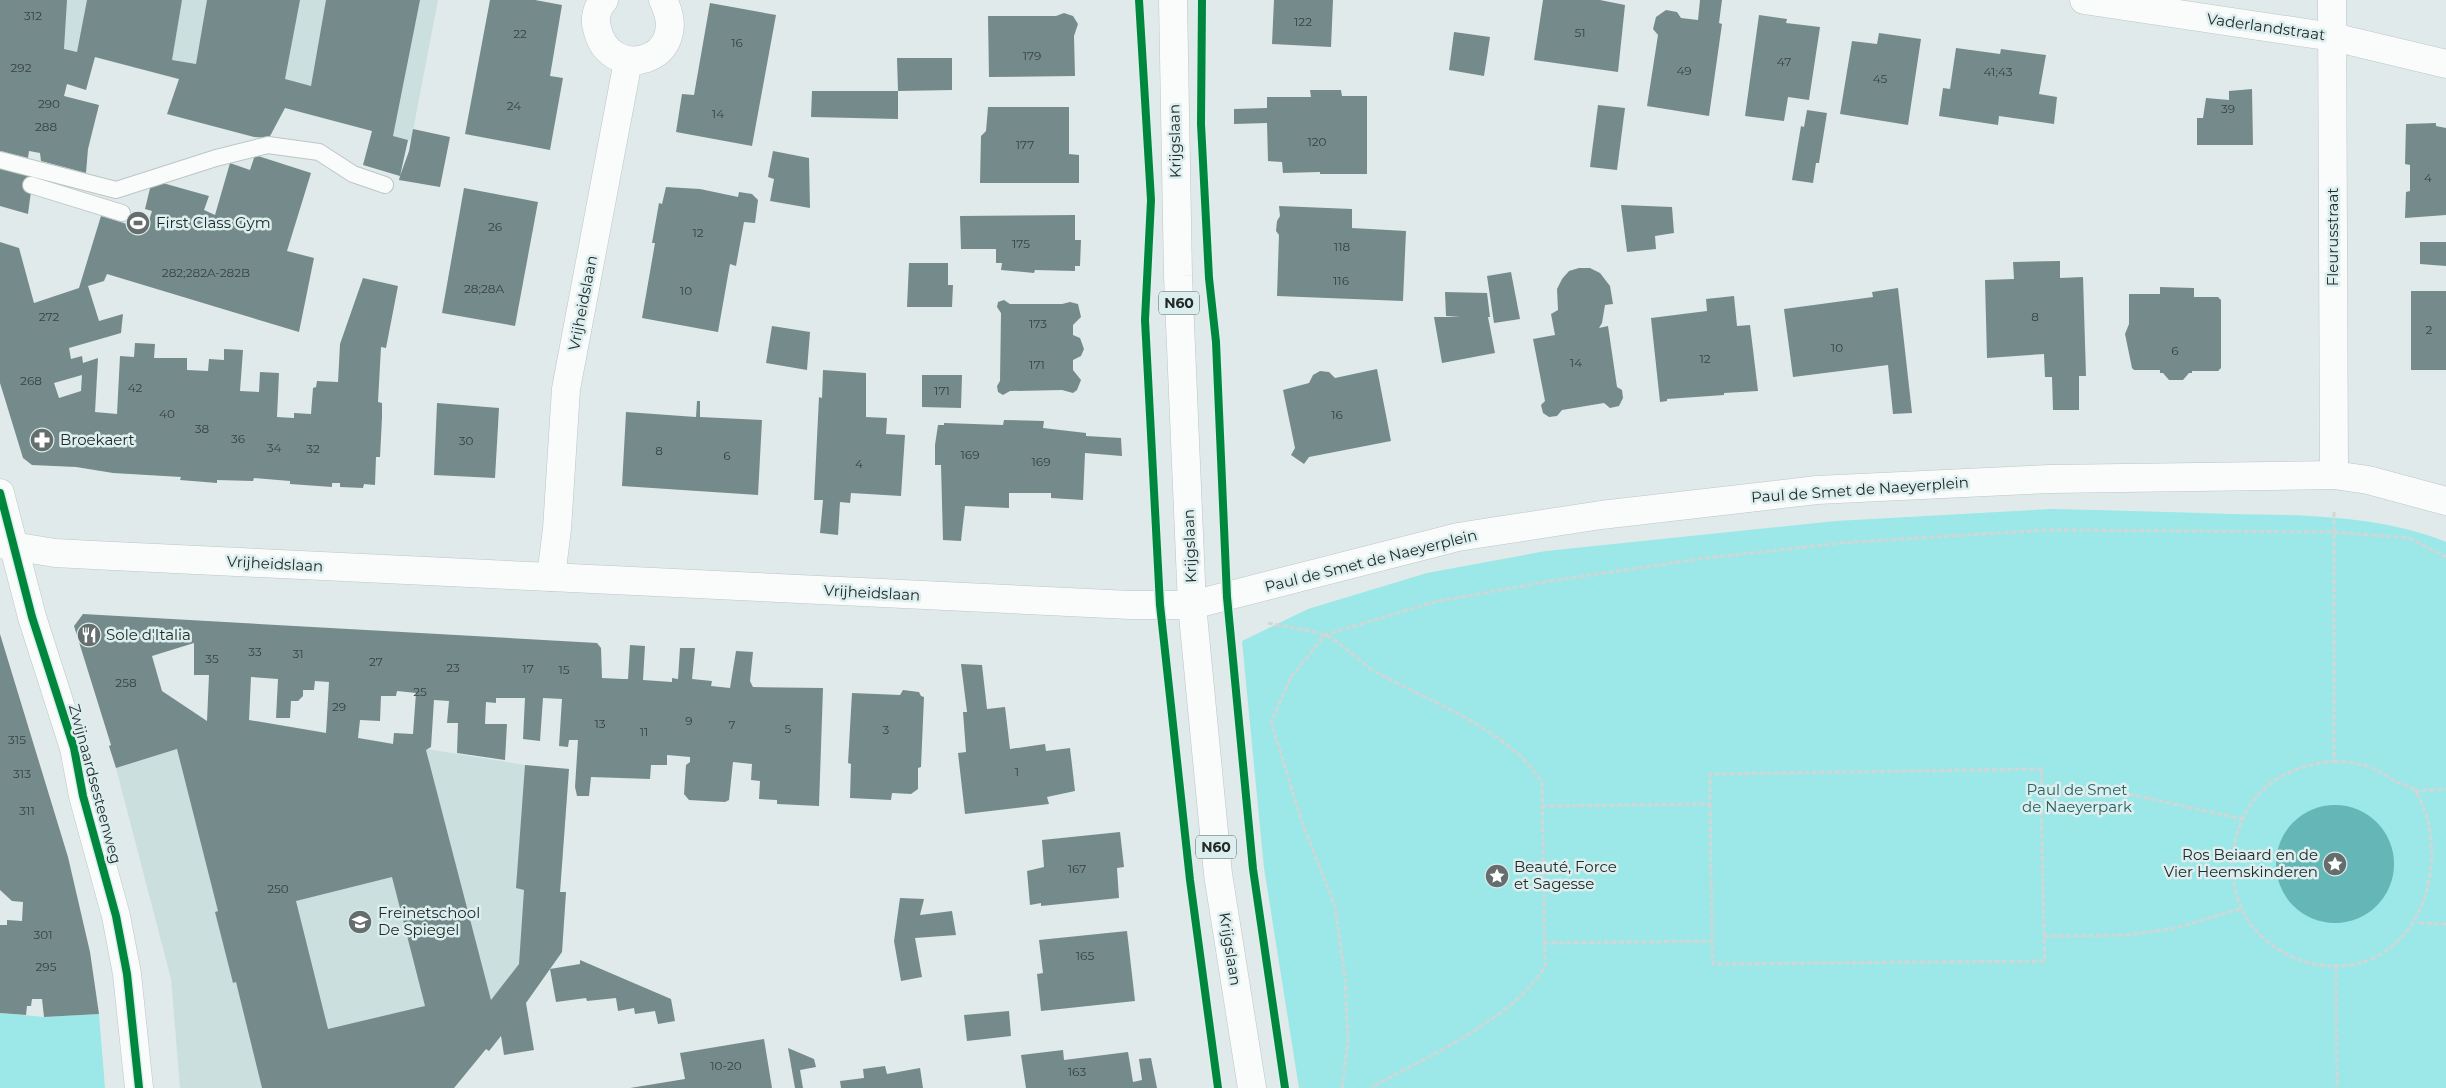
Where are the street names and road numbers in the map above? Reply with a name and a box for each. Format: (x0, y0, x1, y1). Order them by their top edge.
street label: Vaderlandstraat (2206, 9, 2327, 44)
street label: Krijgslaan (1164, 104, 1185, 178)
street label: Fleurusstraat (2323, 188, 2342, 286)
street label: Vrijheidslaan (564, 254, 601, 352)
road number: N60 (1159, 292, 1199, 314)
street label: Paul de Smet de Naeyerplein (1750, 472, 1970, 507)
street label: Krijgslaan (1179, 509, 1200, 583)
street label: Paul de Smet de Naeyerplein (1263, 525, 1479, 596)
street label: Vrijheidslaan (226, 551, 324, 576)
street label: Vrijheidslaan (823, 580, 921, 605)
street label: Zwijnaardsesteenweg (65, 702, 126, 866)
road number: N60 (1196, 836, 1236, 859)
street label: Krijgslaan (1215, 911, 1246, 987)

